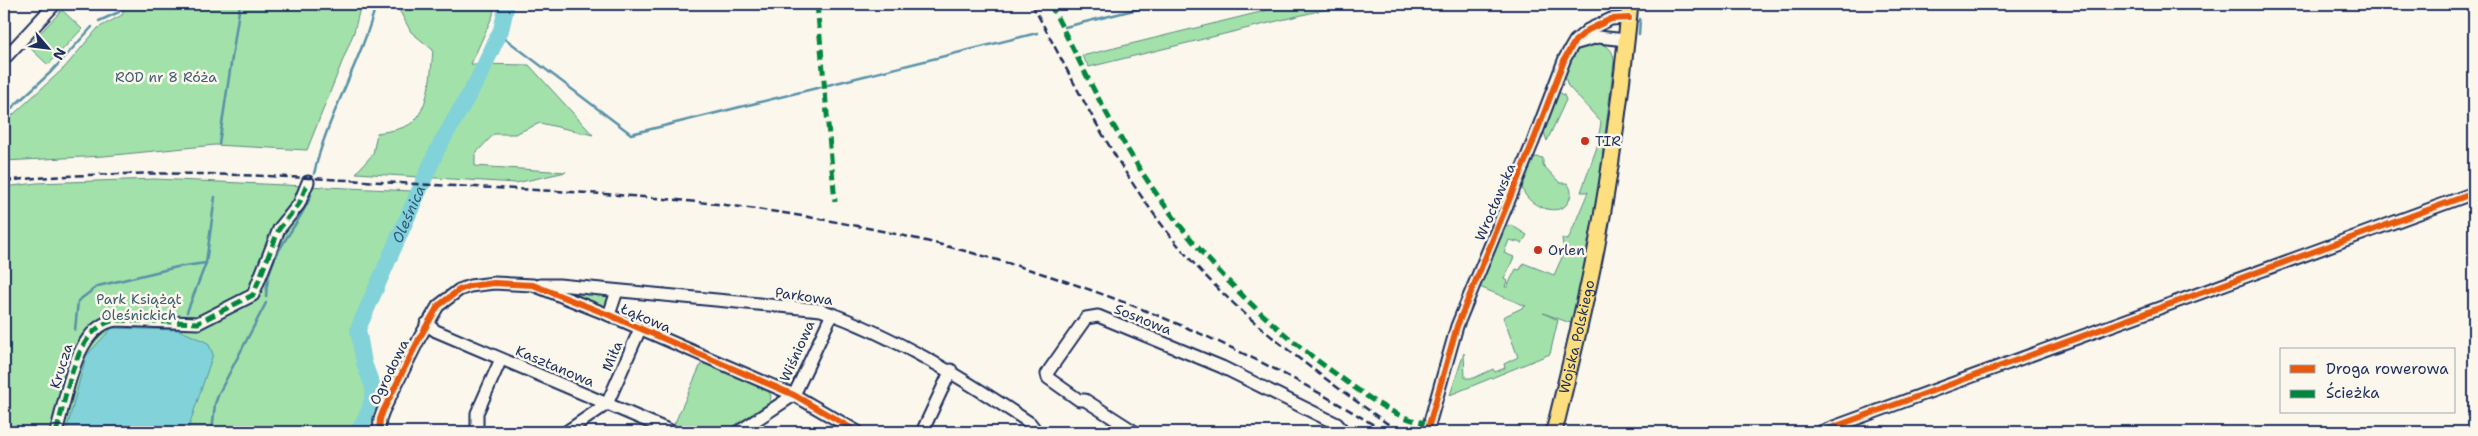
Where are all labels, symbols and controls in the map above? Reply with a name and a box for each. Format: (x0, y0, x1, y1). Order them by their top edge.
north arrow (22, 22, 72, 72)
text: N (49, 45, 70, 63)
park label: ROD nr 8 Róża (115, 68, 217, 86)
place label: TIR (1595, 132, 1621, 150)
marker: TIR (1579, 135, 1591, 147)
street label: Wrocławska (1471, 160, 1519, 243)
water label: Oleśnica (387, 182, 430, 246)
place label: Orlen (1548, 241, 1585, 259)
marker: Orlen (1532, 244, 1544, 256)
street label: Wojska Polskiego (1555, 278, 1599, 395)
street label: Parkowa (774, 283, 834, 309)
park label: Park Książąt Oleśnickich (96, 290, 182, 324)
street label: Łąkowa (617, 299, 674, 337)
street label: Sosnowa (1112, 299, 1174, 339)
street label: Wiśniowa (776, 317, 819, 384)
street label: Ogrodowa (365, 336, 413, 408)
street label: Miła (598, 338, 626, 374)
street label: Krucza (46, 341, 76, 391)
street label: Kasztanowa (513, 341, 597, 391)
legend (2280, 348, 2456, 414)
text: Droga rowerowa (2326, 359, 2449, 379)
text: Ścieżka (2326, 382, 2380, 403)

